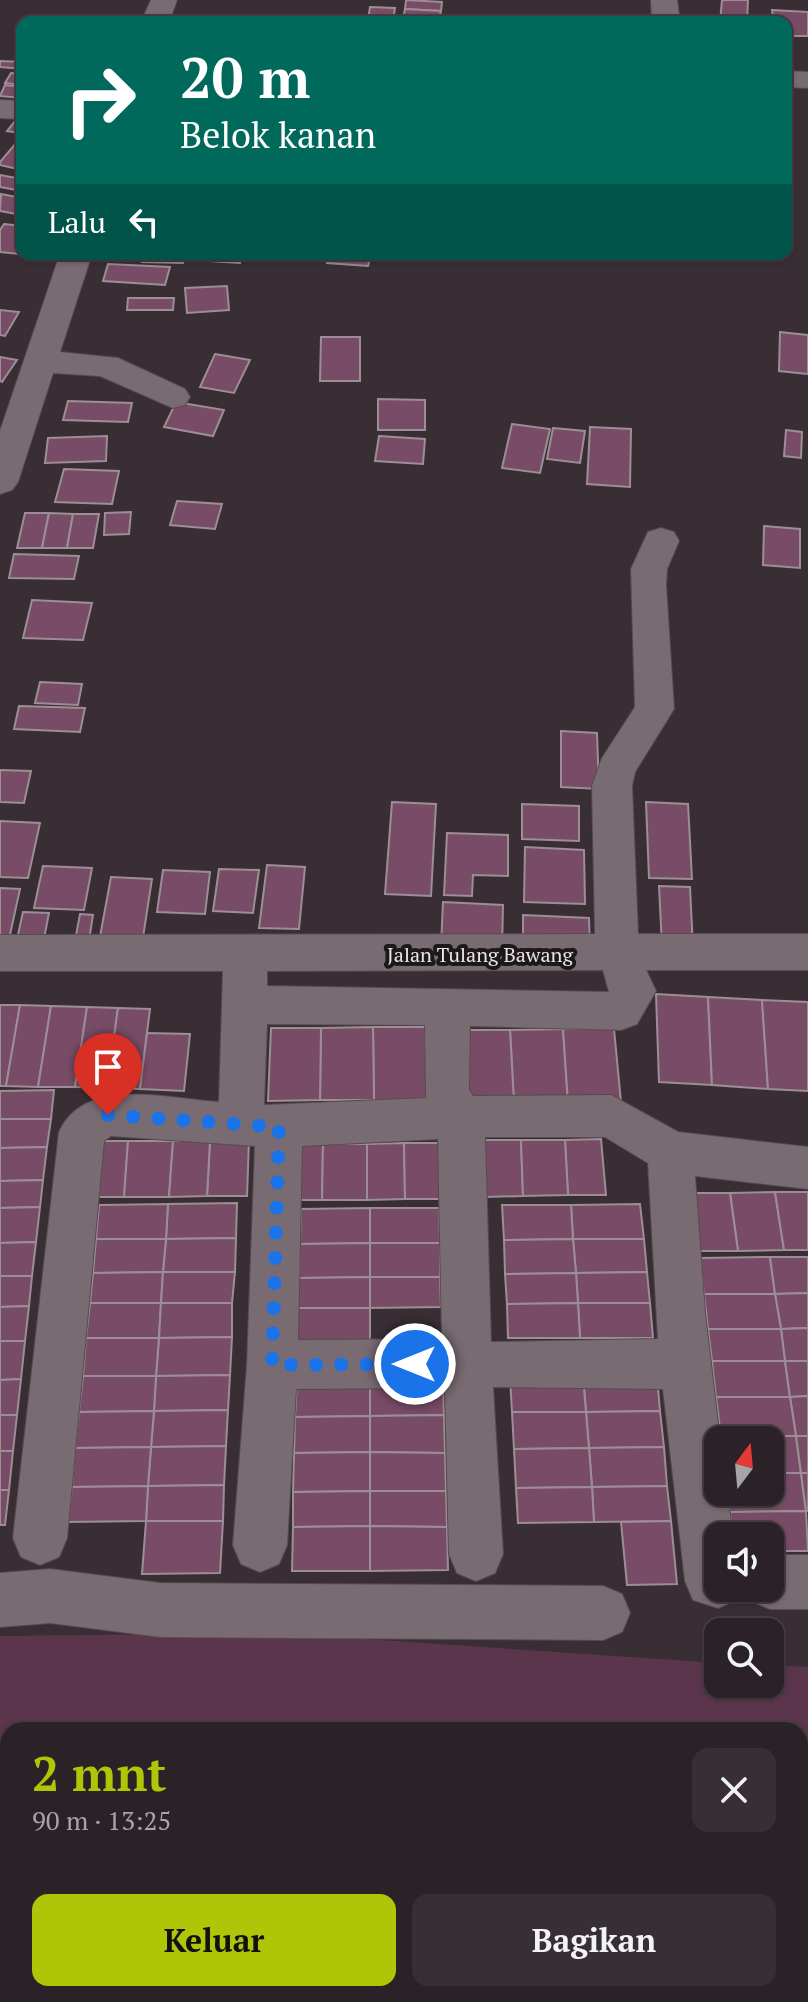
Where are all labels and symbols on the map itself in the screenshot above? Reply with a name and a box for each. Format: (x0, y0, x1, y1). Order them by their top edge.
street label: Jalan Tulang Bawang (387, 941, 573, 968)
pin (74, 1033, 142, 1115)
position arrow (373, 1322, 457, 1406)
north arrow (704, 1426, 784, 1506)

